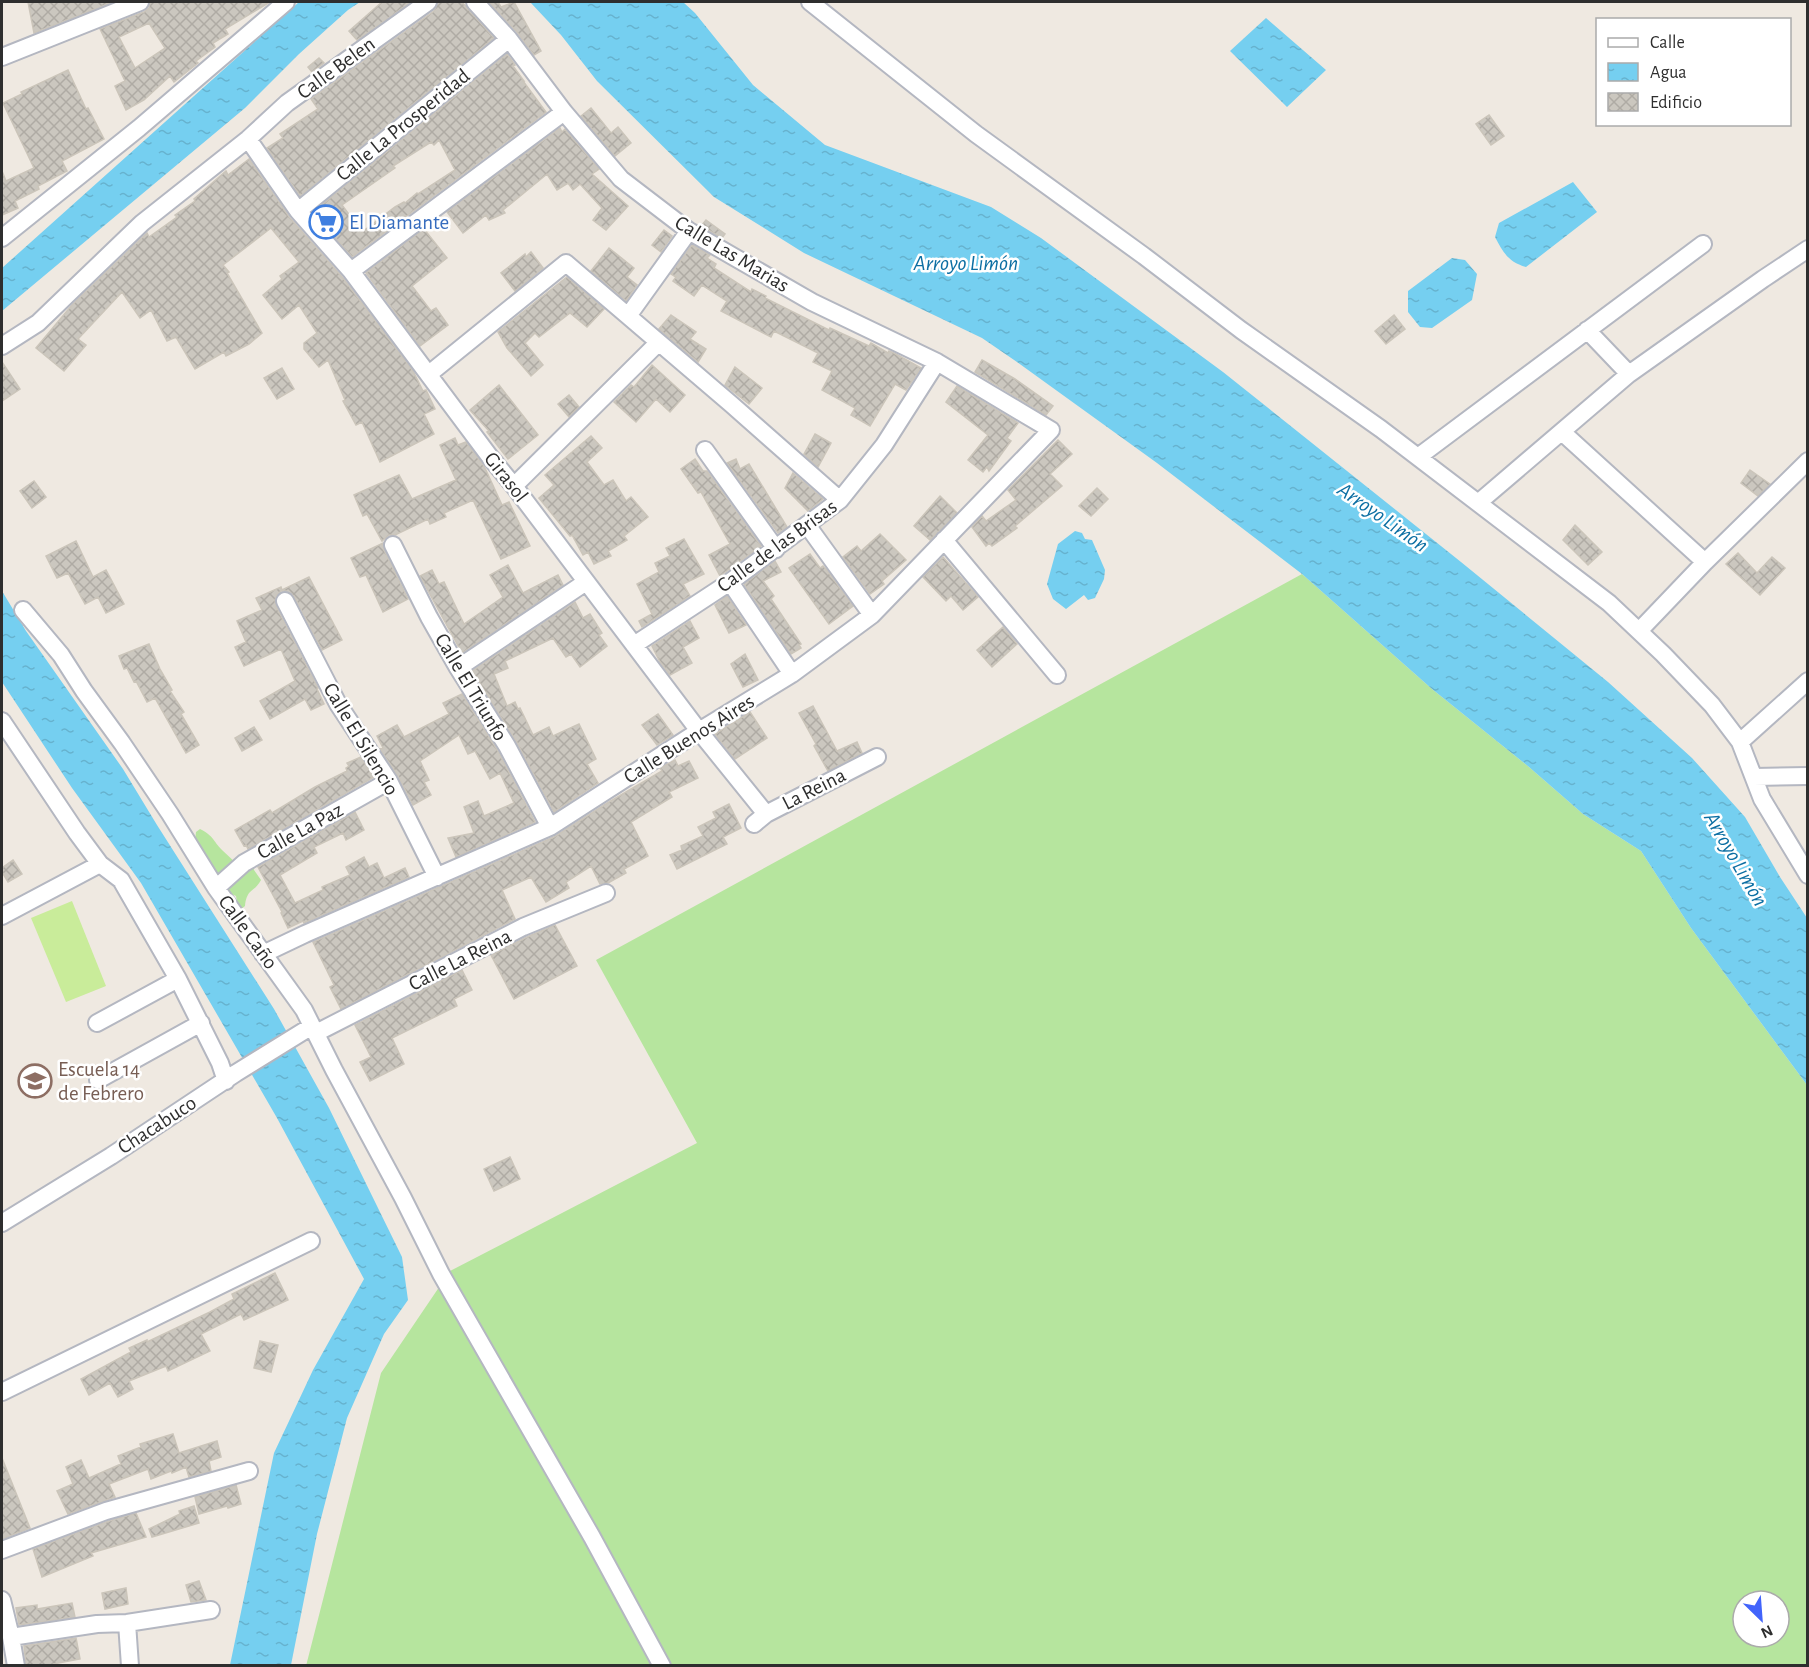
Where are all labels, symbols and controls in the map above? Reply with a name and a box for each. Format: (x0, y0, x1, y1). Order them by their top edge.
legend (1596, 18, 1791, 126)
street label: Calle Belen (293, 33, 379, 103)
text: Calle (1650, 34, 1685, 52)
text: Agua (1650, 64, 1687, 82)
street label: Calle La Prosperidad (332, 65, 474, 185)
text: Edificio (1650, 94, 1702, 112)
supermarket icon: El Diamante (308, 204, 344, 240)
place label: El Diamante (349, 212, 449, 233)
street label: Calle Las Marias (671, 212, 793, 296)
water label: Arroyo Limón (913, 252, 1018, 274)
street label: Girasol (480, 448, 532, 506)
water label: Arroyo Limón (1333, 477, 1432, 556)
street label: Calle de las Brisas (713, 496, 841, 596)
street label: Calle El Triunfo (431, 630, 511, 744)
street label: Calle El Silencio (319, 679, 403, 799)
street label: Calle Buenos Aires (620, 690, 758, 788)
street label: La Reina (779, 764, 849, 814)
street label: Calle La Paz (253, 799, 347, 863)
water label: Arroyo Limón (1700, 807, 1772, 910)
street label: Calle Caño (214, 891, 282, 973)
street label: Calle La Reina (405, 925, 515, 995)
place label: Escuela 14 de Febrero (58, 1059, 144, 1104)
school or university icon: Escuela 14 de Febrero (17, 1063, 53, 1099)
street label: Chacabuco (114, 1092, 200, 1158)
north arrow (1731, 1589, 1791, 1649)
text: N (1758, 1622, 1775, 1641)

